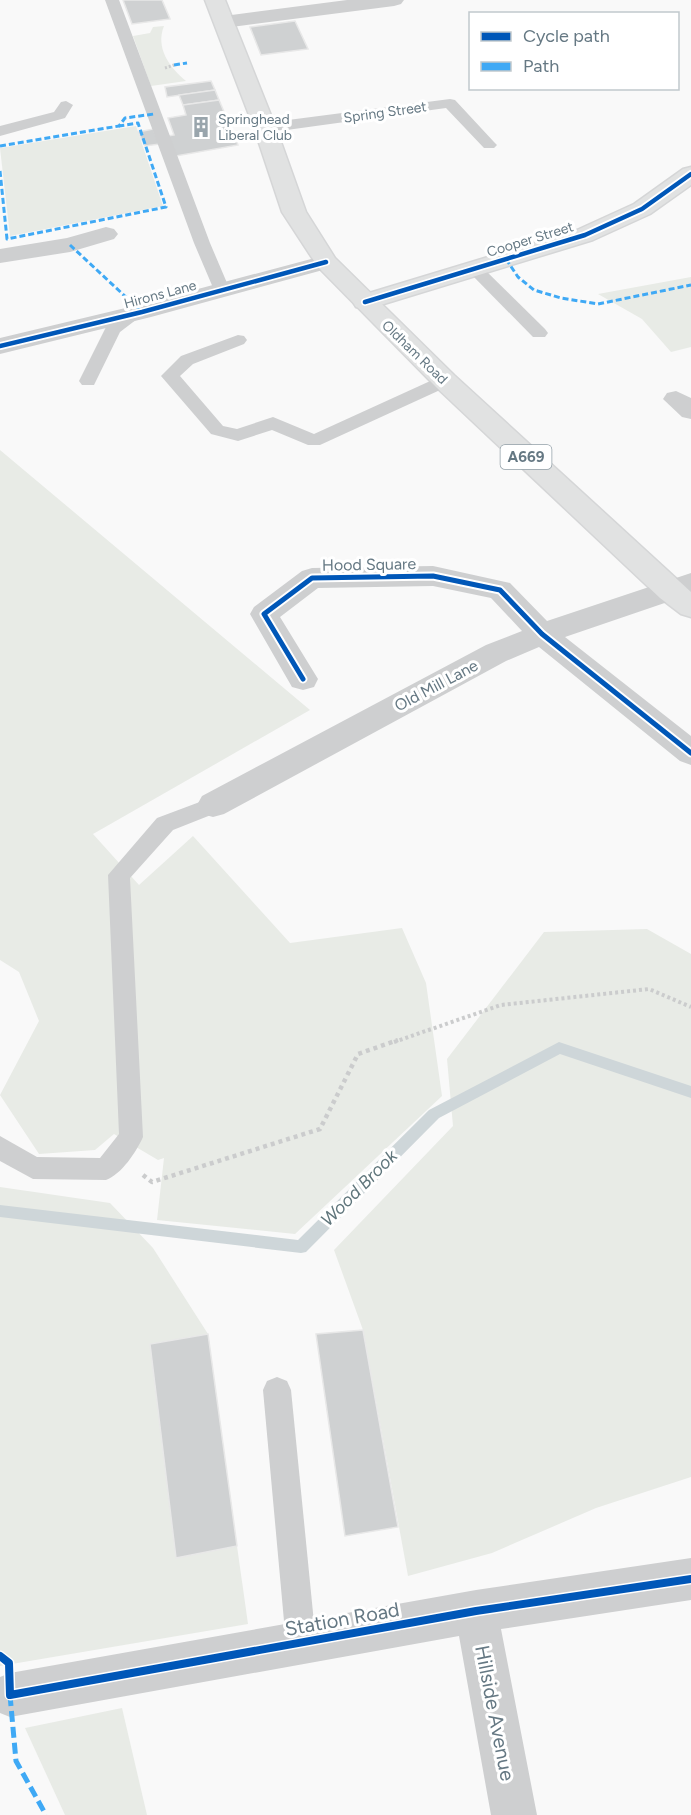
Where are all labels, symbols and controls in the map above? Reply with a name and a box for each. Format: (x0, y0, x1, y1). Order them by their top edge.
legend (469, 12, 679, 90)
text: Cycle path (523, 25, 610, 47)
text: Path (523, 55, 559, 77)
street label: Spring Street (343, 98, 428, 127)
place label: Springhead Liberal Club (218, 111, 292, 144)
building icon: Springhead Liberal Club (189, 115, 213, 139)
street label: Cooper Street (485, 218, 576, 261)
street label: Hirons Lane (122, 277, 199, 312)
street label: Oldham Road (378, 317, 451, 388)
road number: A669 (500, 445, 552, 469)
street label: Hood Square (322, 554, 417, 575)
street label: Old Mill Lane (391, 655, 481, 715)
water label: Wood Brook (316, 1144, 403, 1231)
street label: Station Road (283, 1597, 401, 1641)
street label: Hillside Avenue (470, 1643, 520, 1783)

